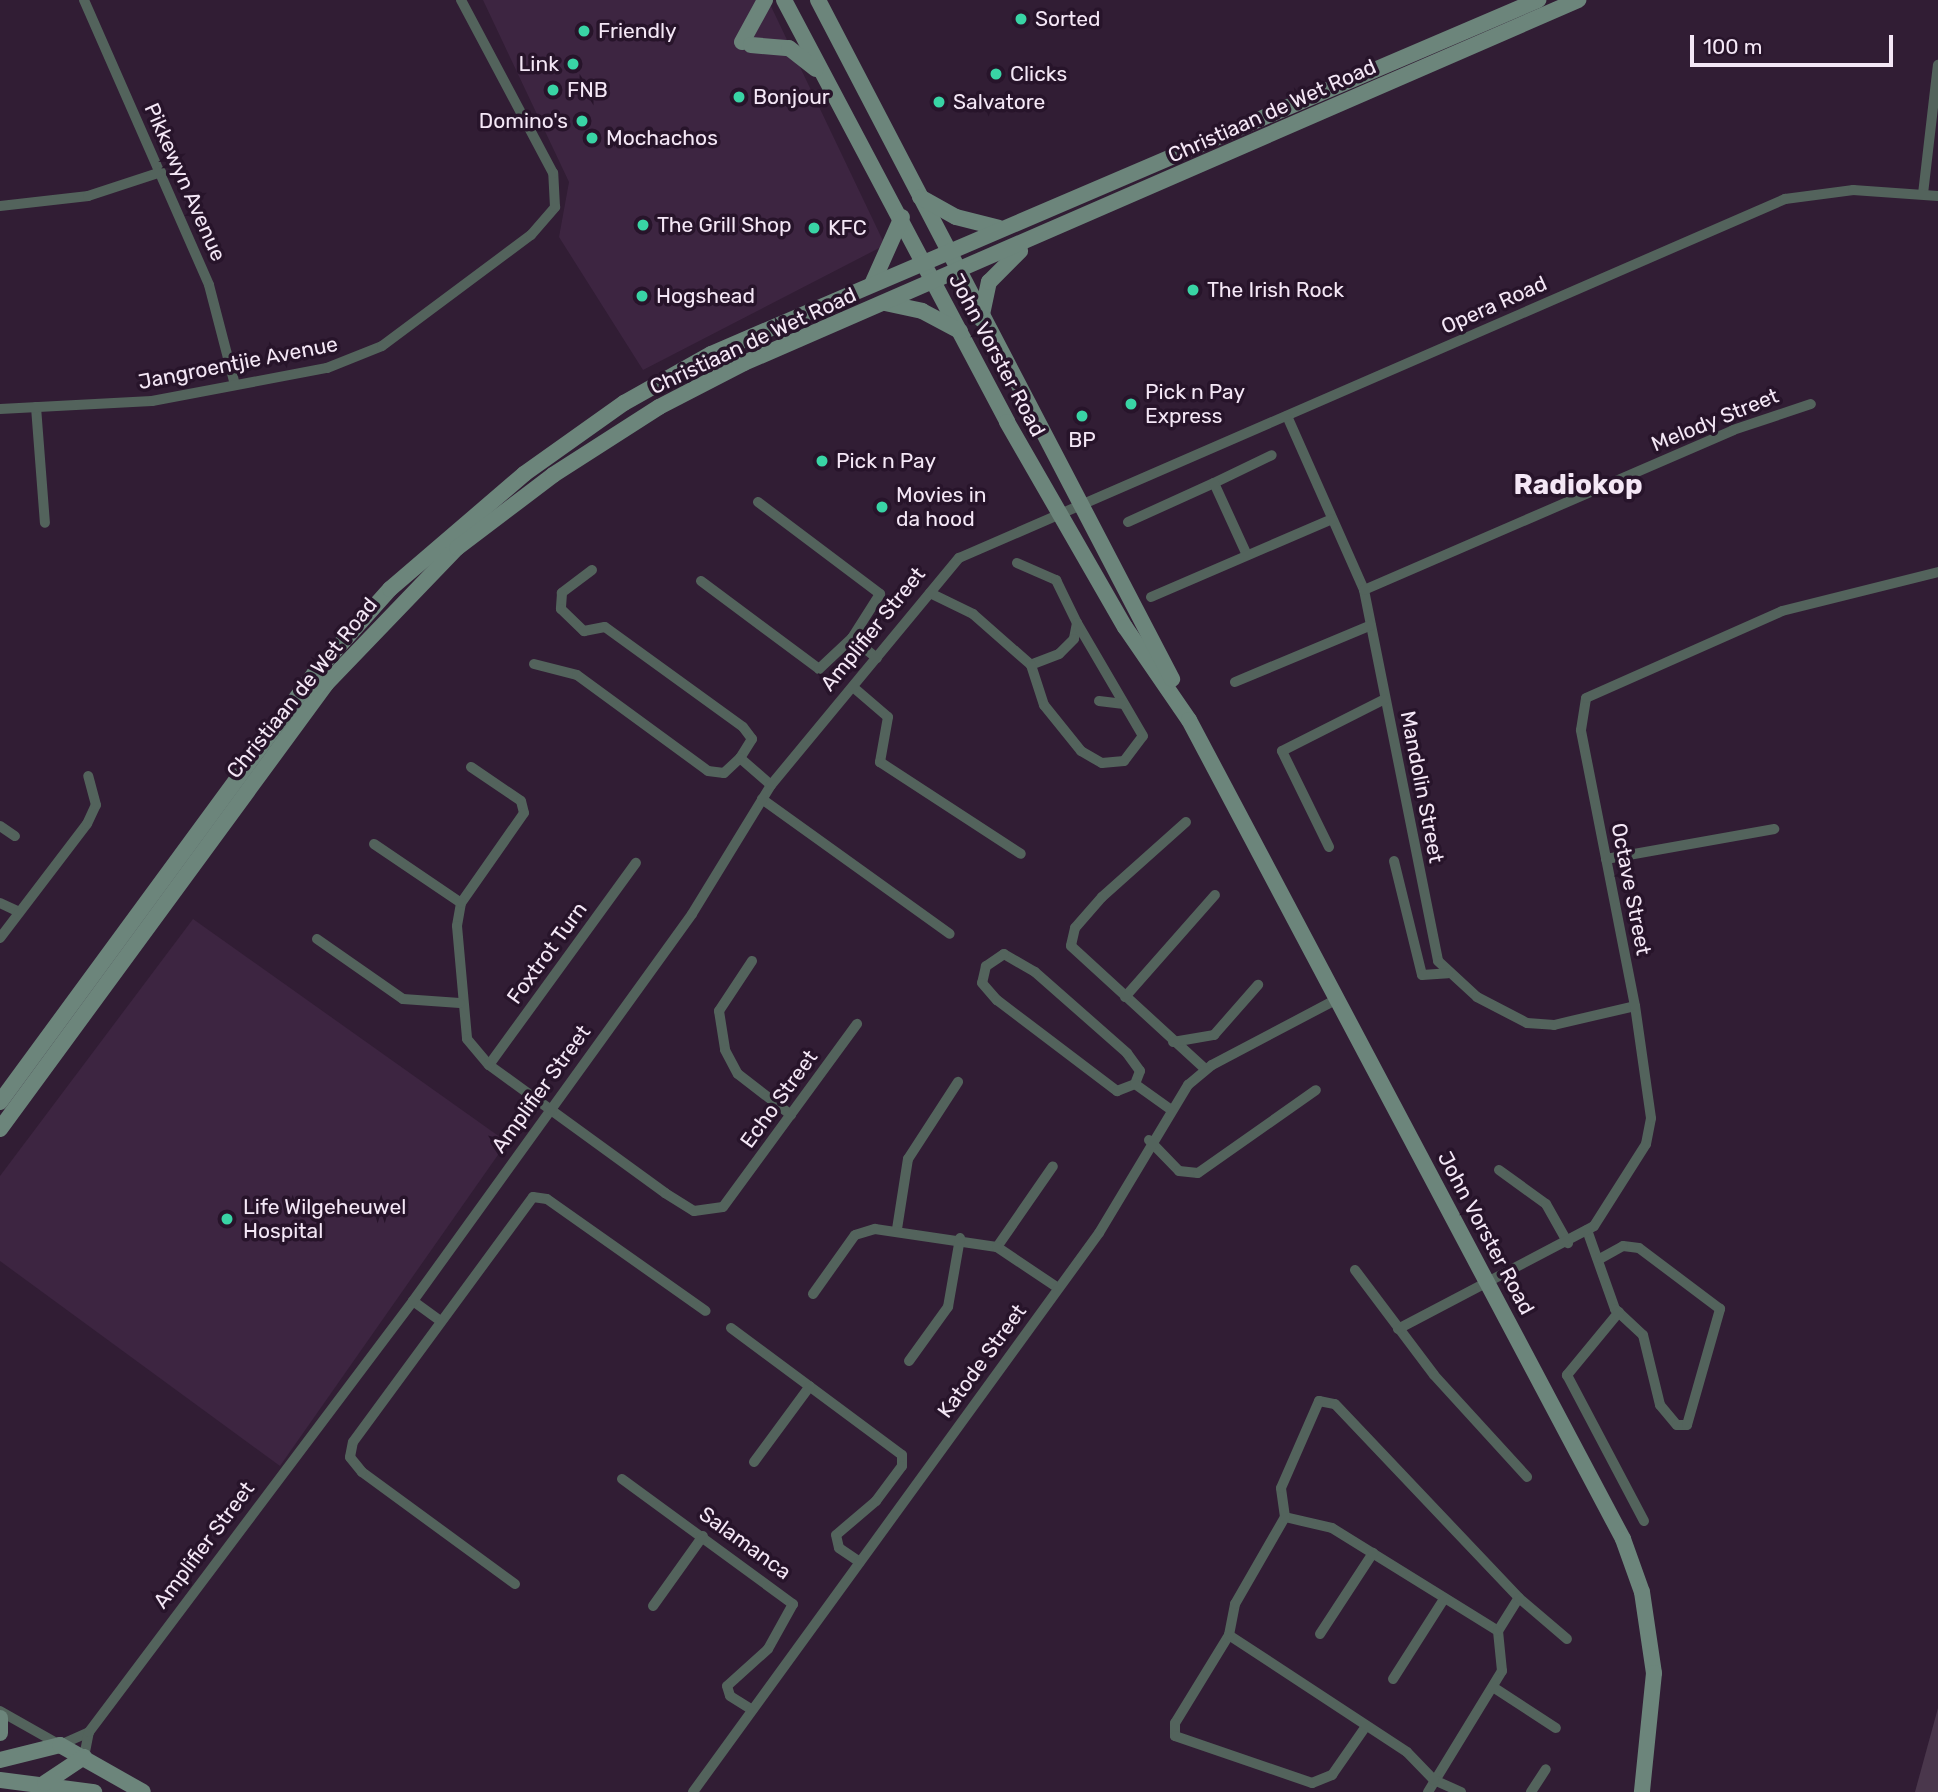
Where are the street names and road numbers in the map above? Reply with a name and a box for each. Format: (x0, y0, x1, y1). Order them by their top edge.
street label: Christiaan de Wet Road (1164, 54, 1380, 168)
street label: Pikkewyn Avenue (139, 99, 231, 265)
street label: John Vorster Road (943, 269, 1051, 441)
street label: Opera Road (1437, 271, 1551, 339)
street label: Christiaan de Wet Road (645, 282, 861, 400)
street label: Jangroentjie Avenue (136, 331, 340, 395)
street label: Melody Street (1647, 383, 1783, 457)
street label: Amplifier Street (815, 562, 931, 696)
street label: Christiaan de Wet Road (221, 592, 383, 784)
street label: Mandolin Street (1395, 709, 1449, 865)
street label: Octave Street (1606, 821, 1656, 957)
street label: Foxtrot Turn (501, 897, 593, 1009)
street label: Amplifier Street (486, 1020, 596, 1158)
street label: Echo Street (735, 1045, 823, 1153)
street label: John Vorster Road (1432, 1147, 1540, 1319)
street label: Katode Street (932, 1299, 1032, 1423)
street label: Amplifier Street (148, 1476, 260, 1614)
street label: Salamanca (694, 1501, 796, 1585)

